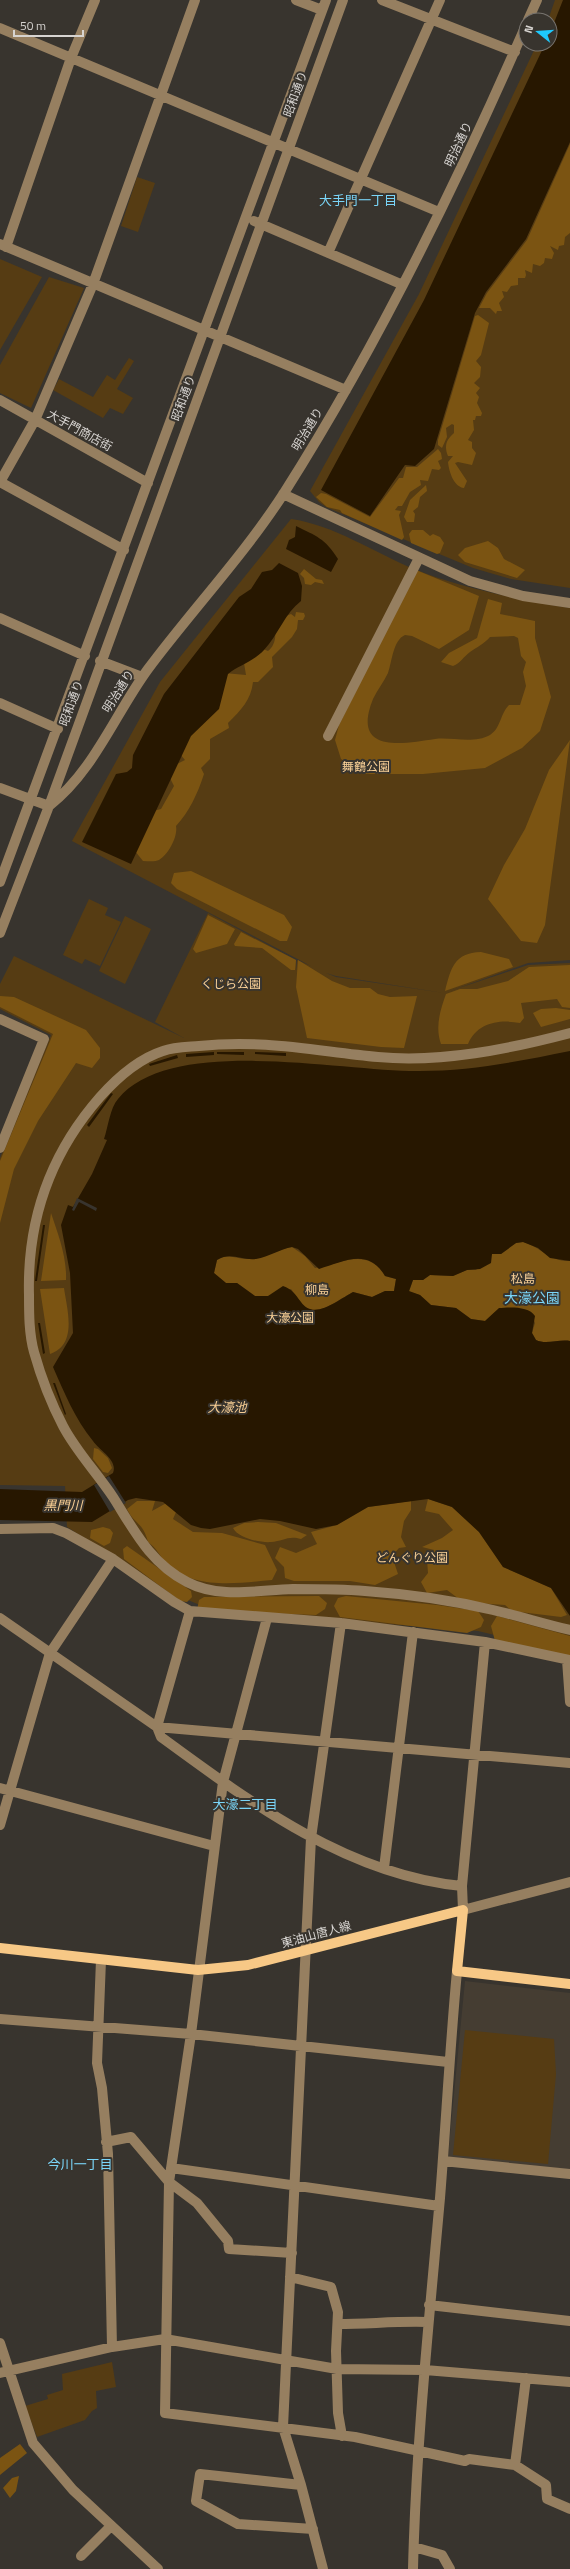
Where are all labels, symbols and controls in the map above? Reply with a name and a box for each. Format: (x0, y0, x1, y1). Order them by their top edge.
scale bar (14, 12, 83, 38)
north arrow (518, 12, 558, 52)
text: 50 m (20, 16, 46, 35)
text: N (520, 23, 537, 35)
street label: 昭和通り (278, 68, 312, 120)
street label: 明治通り (439, 118, 477, 170)
district label: 大手門一丁目 (319, 190, 397, 210)
street label: 昭和通り (166, 372, 200, 424)
street label: 大手門商店街 (44, 404, 116, 456)
street label: 明治通り (286, 404, 328, 454)
street label: 明治通り (97, 666, 139, 716)
street label: 昭和通り (54, 677, 88, 729)
park label: 舞鶴公園 (342, 757, 390, 776)
park label: くじら公園 (201, 974, 261, 993)
park label: 松島 (511, 1269, 535, 1288)
park label: 柳島 (305, 1280, 329, 1299)
district label: 大濠公園 (504, 1287, 560, 1308)
park label: 大濠公園 (266, 1308, 314, 1327)
water label: 大濠池 (207, 1397, 248, 1417)
water label: 黒門川 (43, 1495, 84, 1515)
park label: どんぐり公園 (376, 1548, 448, 1567)
district label: 大濠二丁目 (212, 1794, 278, 1814)
street label: 東油山唐人線 (279, 1916, 353, 1952)
district label: 今川一丁目 (47, 2154, 113, 2174)

